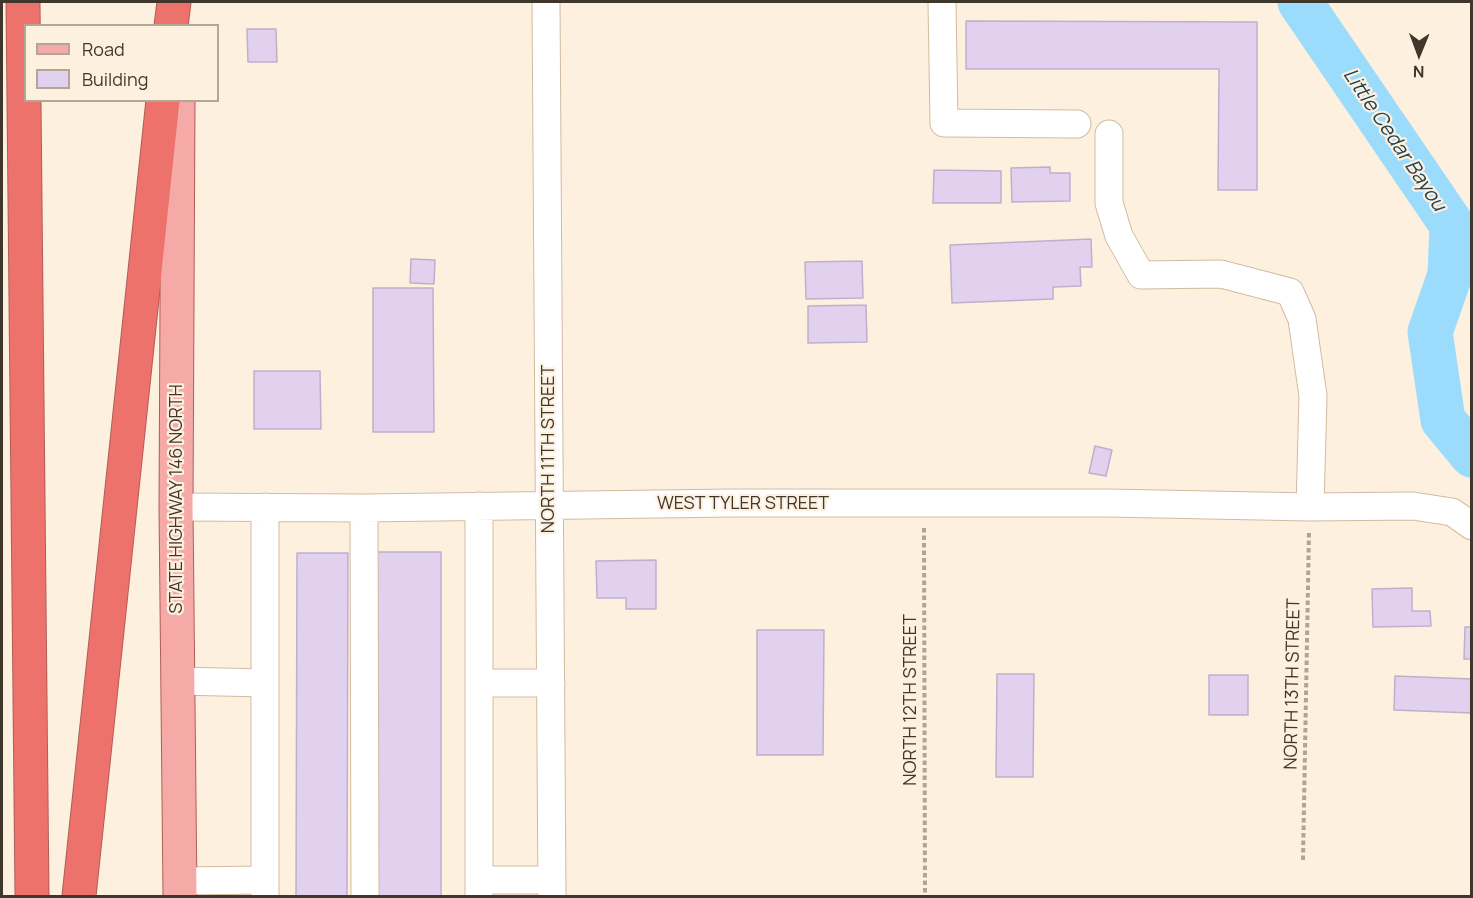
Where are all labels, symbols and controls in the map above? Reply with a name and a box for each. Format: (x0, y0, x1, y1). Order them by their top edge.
legend (24, 24, 219, 102)
north arrow (1389, 24, 1449, 84)
text: Road (82, 37, 125, 61)
text: N (1413, 61, 1425, 83)
water label: Little Cedar Bayou (1337, 64, 1451, 216)
text: Building (82, 67, 148, 91)
street label: NORTH 11TH STREET (538, 365, 560, 533)
street label: STATE HIGHWAY 146 NORTH (166, 384, 188, 614)
street label: WEST TYLER STREET (657, 493, 829, 515)
street label: NORTH 13TH STREET (1281, 598, 1305, 770)
street label: NORTH 12TH STREET (900, 614, 922, 786)

